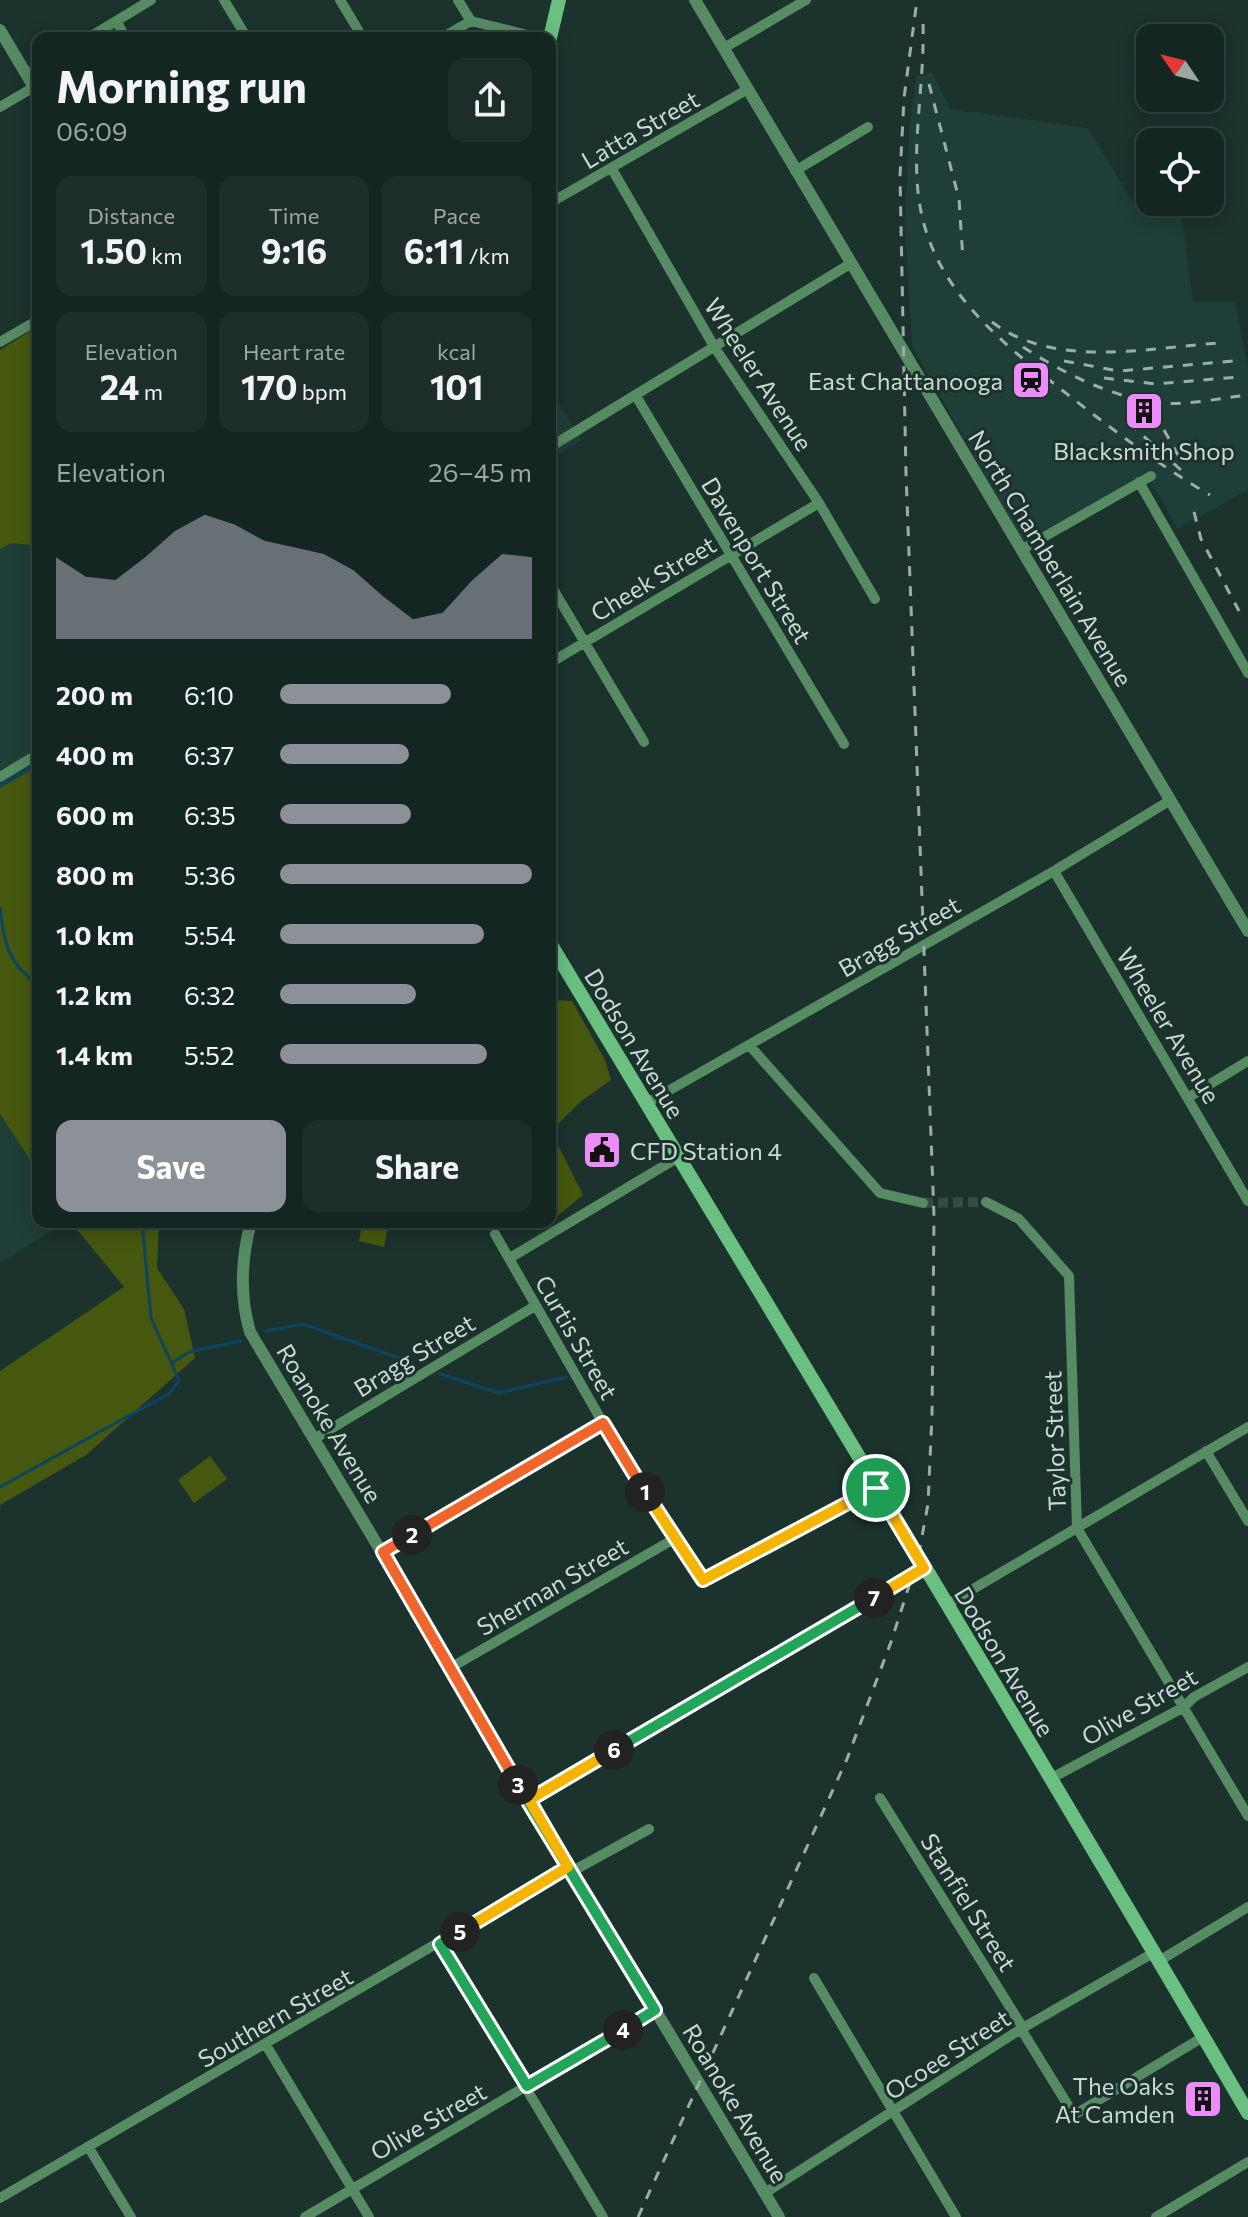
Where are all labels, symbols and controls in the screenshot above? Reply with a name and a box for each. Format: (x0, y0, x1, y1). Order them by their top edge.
north arrow (1136, 24, 1224, 112)
map controls (1136, 24, 1224, 216)
text: Morning run (56, 58, 307, 112)
button: share (448, 58, 532, 142)
street label: Latta Street (576, 84, 704, 174)
text: 06:09 (56, 115, 128, 146)
button: locate (1136, 128, 1224, 216)
text: Distance (88, 202, 175, 229)
text: Time (269, 202, 319, 229)
text: Pace (433, 202, 481, 229)
text: 1.50 (80, 229, 147, 271)
text: 9:16 (261, 229, 327, 271)
text: 6:11 (404, 229, 464, 271)
text: km (147, 242, 182, 269)
text: /km (464, 242, 510, 269)
street label: Wheeler Avenue (699, 292, 819, 456)
text: Elevation (85, 338, 178, 365)
text: Heart rate (243, 338, 345, 365)
text: kcal (437, 338, 476, 365)
station icon: East Chattanooga (1010, 359, 1052, 401)
text: 24 (100, 365, 139, 407)
text: 170 (241, 365, 298, 407)
text: 101 (430, 365, 483, 407)
place label: East Chattanooga (808, 366, 1003, 395)
text: m (139, 378, 163, 405)
text: bpm (298, 378, 347, 405)
building icon: Blacksmith Shop (1123, 390, 1165, 432)
street label: North Chamberlain Avenue (963, 425, 1139, 691)
place label: Blacksmith Shop (1053, 436, 1235, 465)
text: Elevation (56, 456, 166, 487)
text: 26–45 m (428, 456, 532, 487)
street label: Davenport Street (696, 472, 818, 648)
street label: Cheek Street (585, 529, 721, 627)
text: 200 m (56, 679, 133, 710)
text: 6:10 (184, 679, 234, 710)
text: 400 m (56, 739, 134, 770)
text: 6:37 (184, 739, 234, 770)
text: 600 m (56, 799, 134, 830)
text: 6:35 (184, 799, 236, 830)
text: 800 m (56, 859, 134, 890)
text: 5:36 (184, 859, 236, 890)
street label: Bragg Street (833, 889, 965, 983)
text: 1.0 km (56, 919, 134, 950)
text: 5:54 (184, 919, 236, 950)
street label: Wheeler Avenue (1111, 942, 1227, 1108)
street label: Dodson Avenue (579, 963, 691, 1123)
text: 1.2 km (56, 979, 132, 1010)
text: 6:32 (184, 979, 235, 1010)
text: 1.4 km (56, 1039, 133, 1070)
text: 5:52 (184, 1039, 234, 1070)
button: Save (56, 1120, 286, 1212)
button: Share (302, 1120, 532, 1212)
public building icon: CFD Station 4 (581, 1129, 623, 1171)
place label: CFD Station 4 (630, 1136, 782, 1165)
street label: Curtis Street (530, 1270, 624, 1404)
street label: Bragg Street (348, 1308, 480, 1402)
street label: Roanoke Avenue (271, 1338, 389, 1508)
street label: Taylor Street (1037, 1370, 1071, 1512)
pin (842, 1454, 910, 1522)
icon: arrive (854, 1466, 898, 1510)
pin: 1 (625, 1472, 665, 1512)
text: 1 (640, 1478, 650, 1505)
pin: 2 (392, 1515, 432, 1555)
text: 2 (406, 1521, 418, 1548)
street label: Sherman Street (471, 1531, 633, 1641)
pin: 7 (854, 1578, 894, 1618)
street label: Dodson Avenue (949, 1581, 1061, 1741)
text: 7 (868, 1584, 880, 1611)
street label: Olive Street (1076, 1661, 1202, 1751)
pin: 6 (594, 1730, 634, 1770)
text: 6 (607, 1736, 621, 1763)
pin: 3 (498, 1765, 538, 1805)
text: 3 (512, 1771, 524, 1798)
street label: Stanfiel Street (915, 1828, 1023, 1976)
pin: 5 (440, 1912, 480, 1952)
text: 5 (454, 1918, 466, 1945)
street label: Southern Street (192, 1961, 358, 2073)
street label: Ocoee Street (879, 2003, 1015, 2105)
pin: 4 (603, 2010, 643, 2050)
text: 4 (616, 2016, 630, 2043)
street label: Roanoke Avenue (677, 2018, 795, 2188)
place label: The Oaks At Camden (1055, 2071, 1175, 2128)
street label: Olive Street (365, 2076, 491, 2166)
building icon: The Oaks At Camden (1182, 2078, 1224, 2120)

